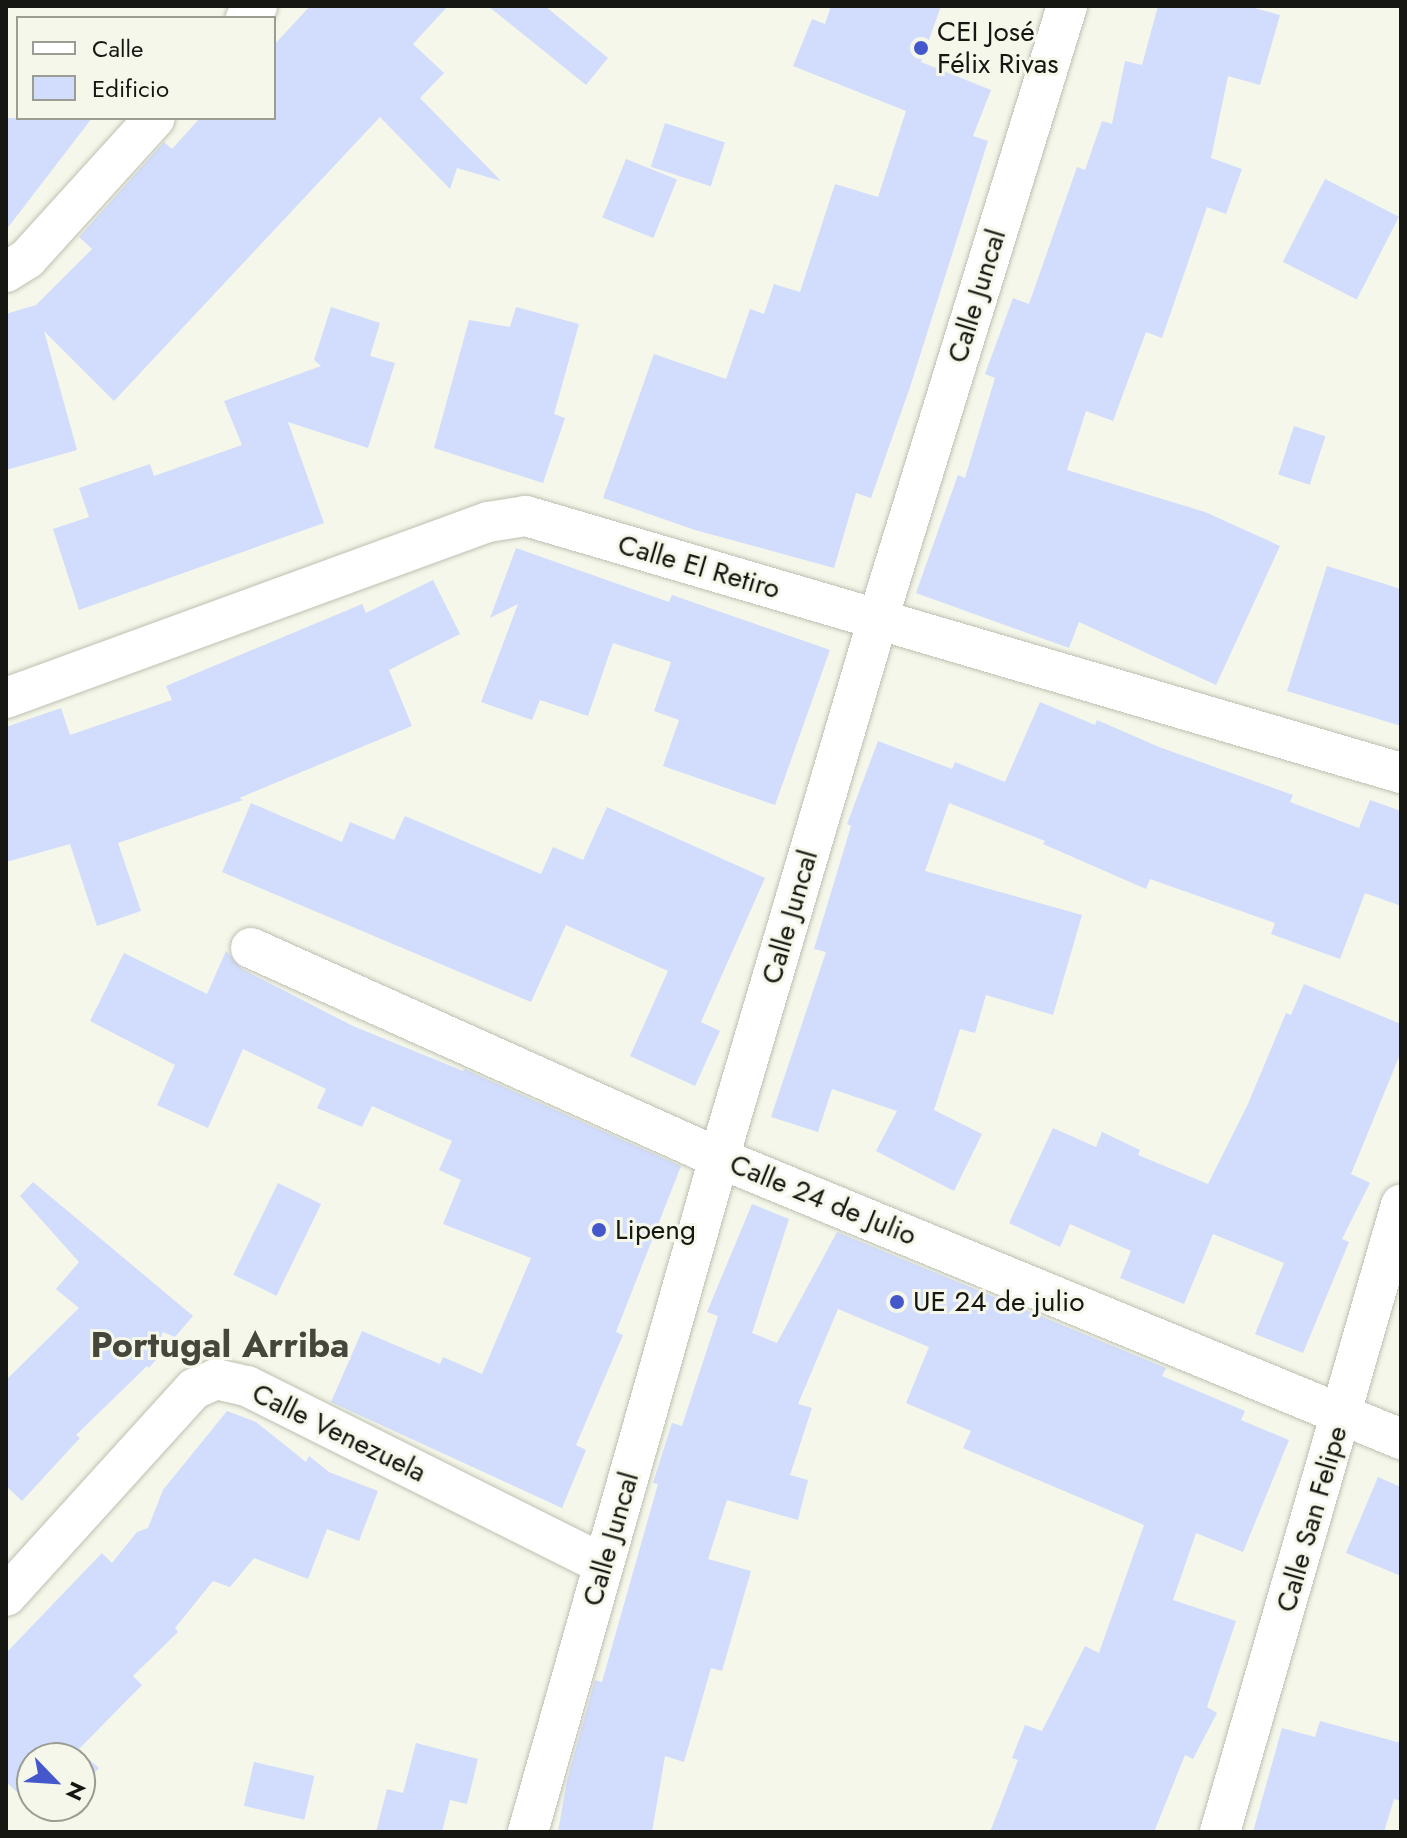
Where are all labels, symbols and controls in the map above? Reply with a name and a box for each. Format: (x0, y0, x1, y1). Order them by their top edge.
place label: CEI José Félix Rivas (937, 15, 1058, 81)
legend (16, 16, 276, 120)
text: Calle (92, 31, 143, 66)
marker: CEI José Félix Rivas (912, 39, 930, 57)
text: Edificio (92, 71, 169, 106)
street label: Calle Juncal (941, 225, 1013, 367)
street label: Calle El Retiro (614, 528, 784, 606)
street label: Calle Juncal (755, 846, 825, 988)
street label: Calle 24 de Julio (725, 1147, 921, 1253)
place label: Lipeng (615, 1213, 696, 1247)
marker: Lipeng (590, 1221, 608, 1239)
place label: UE 24 de julio (913, 1285, 1084, 1319)
marker: UE 24 de julio (888, 1293, 906, 1311)
district label: Portugal Arriba (90, 1323, 350, 1367)
street label: Calle Venezuela (247, 1376, 431, 1490)
street label: Calle San Felipe (1269, 1422, 1355, 1616)
street label: Calle Juncal (576, 1468, 646, 1610)
north arrow (16, 1742, 96, 1822)
text: N (58, 1777, 94, 1806)

